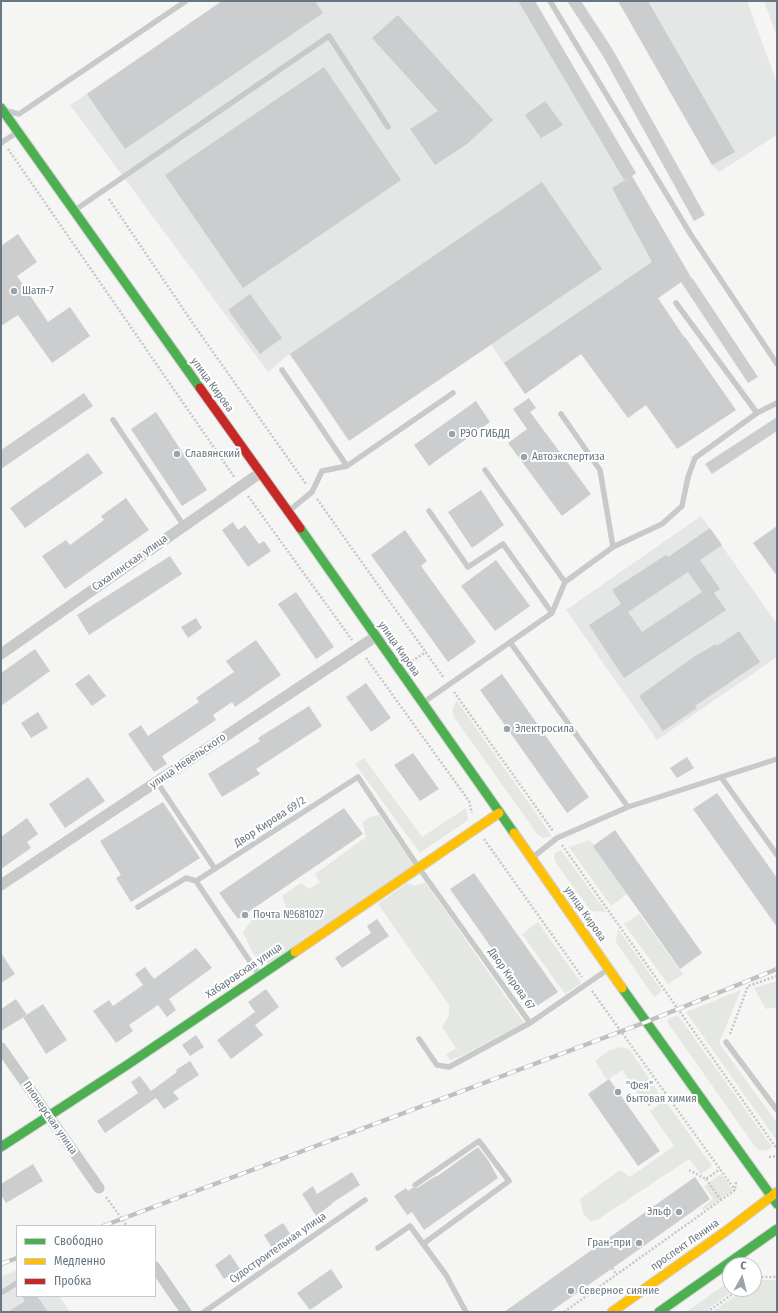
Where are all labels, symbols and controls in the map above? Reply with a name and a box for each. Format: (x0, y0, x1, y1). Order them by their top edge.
place label: Шатл-7 (22, 284, 54, 298)
marker: Шатл-7 (9, 286, 19, 296)
street label: улица Кирова (188, 355, 236, 415)
place label: РЭО ГИБДД (460, 427, 510, 441)
marker: РЭО ГИБДД (447, 429, 457, 439)
place label: Славянский (185, 447, 240, 461)
marker: Славянский (172, 449, 182, 459)
place label: Автоэкспертиза (532, 450, 605, 464)
marker: Автоэкспертиза (519, 452, 529, 462)
street label: Сахалинская улица (90, 532, 170, 594)
street label: улица Кирова (375, 619, 423, 679)
place label: Электросила (515, 722, 574, 736)
marker: Электросила (502, 724, 512, 734)
street label: улица Невельского (147, 731, 229, 791)
street label: Двор Кирова 69/2 (232, 794, 308, 850)
street label: улица Кирова (561, 884, 609, 944)
place label: Почта №681027 (253, 908, 324, 922)
marker: Почта №681027 (240, 910, 250, 920)
street label: Хабаровская улица (203, 941, 285, 1001)
street label: Двор Кирова 67 (485, 946, 537, 1012)
street label: Пионерская улица (20, 1079, 80, 1157)
place label: "Фея" бытовая химия (626, 1079, 697, 1105)
marker: "Фея" бытовая химия (613, 1087, 623, 1097)
place label: Эльф (647, 1205, 671, 1219)
marker: Эльф (674, 1207, 684, 1217)
street label: Судостроительная улица (227, 1210, 329, 1286)
street label: проспект Ленина (648, 1216, 722, 1274)
legend (16, 1225, 156, 1297)
text: Свободно (54, 1234, 103, 1248)
place label: Гран-при (587, 1236, 631, 1250)
marker: Гран-при (634, 1238, 644, 1248)
text: Медленно (54, 1254, 106, 1268)
north arrow (722, 1257, 762, 1297)
text: С (740, 1259, 747, 1272)
text: Пробка (54, 1274, 92, 1288)
place label: Северное сияние (579, 1284, 660, 1298)
marker: Северное сияние (566, 1286, 576, 1296)

